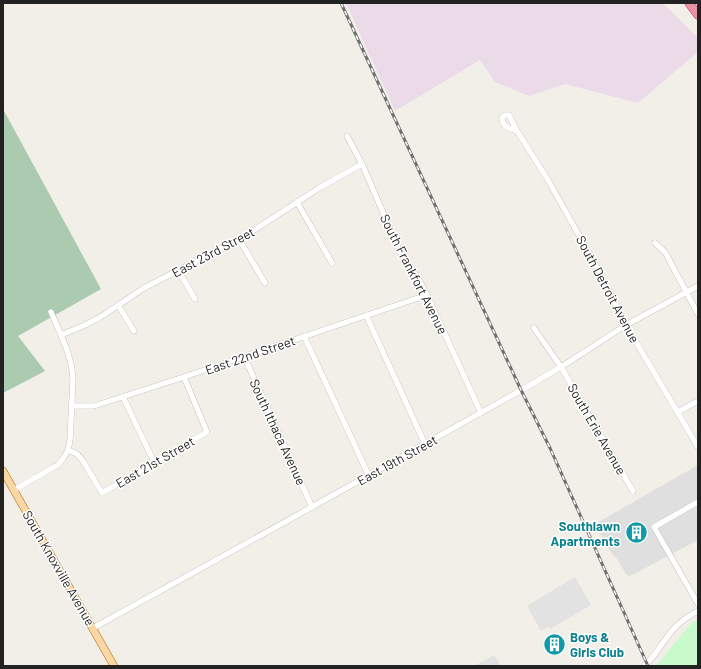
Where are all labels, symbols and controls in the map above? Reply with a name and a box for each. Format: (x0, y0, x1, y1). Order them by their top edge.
street label: South Frankfort Avenue (377, 211, 451, 337)
street label: East 23rd Street (169, 223, 257, 281)
street label: South Detroit Avenue (573, 233, 643, 345)
street label: East 22nd Street (203, 332, 297, 378)
street label: South Ithaca Avenue (246, 376, 310, 488)
street label: South Erie Avenue (564, 381, 630, 478)
street label: East 19th Street (354, 431, 440, 489)
street label: East 21st Street (113, 433, 197, 491)
street label: South Knoxville Avenue (19, 508, 99, 628)
place label: Southlawn Apartments (551, 518, 620, 549)
building icon: Southlawn Apartments (623, 520, 649, 546)
place label: Boys & Girls Club (570, 629, 624, 660)
building icon: Boys & Girls Club (542, 631, 568, 657)

